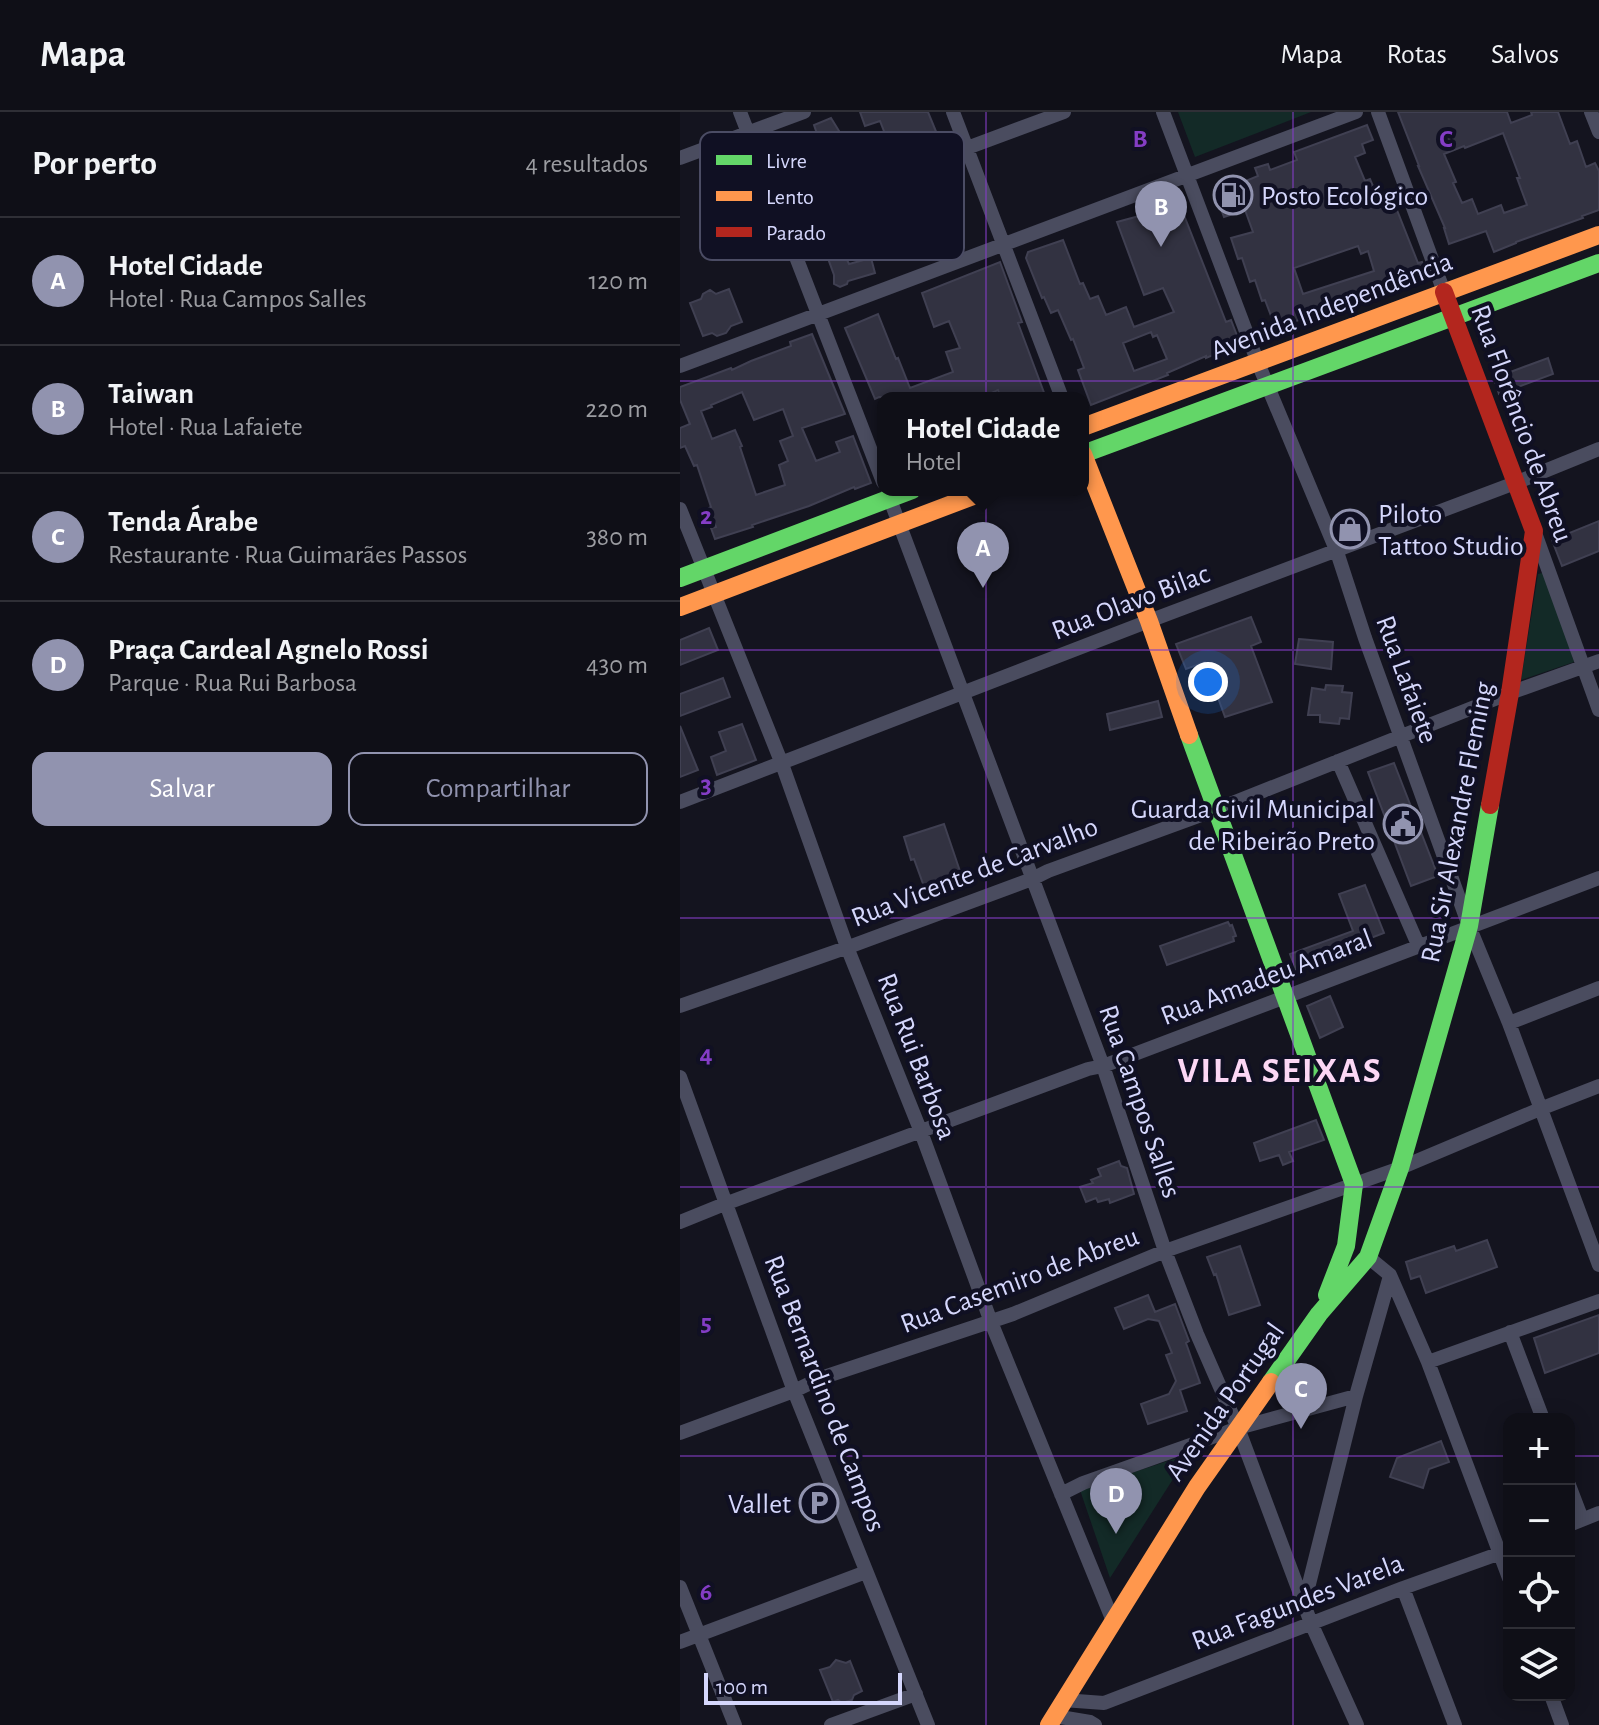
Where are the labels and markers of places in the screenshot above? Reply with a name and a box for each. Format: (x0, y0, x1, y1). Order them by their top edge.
fuel station icon: Posto Ecológico (1212, 174, 1254, 216)
pin: B (1135, 181, 1187, 247)
place label: Posto Ecológico (1261, 183, 1428, 211)
place label: Piloto Tattoo Studio (1378, 501, 1524, 561)
shop icon: Piloto Tattoo Studio (1329, 508, 1371, 550)
pin: A (957, 522, 1009, 588)
place label: Guarda Civil Municipal de Ribeirão Preto (1131, 796, 1375, 856)
public building icon: Guarda Civil Municipal de Ribeirão Preto (1382, 803, 1424, 845)
pin: C (1275, 1363, 1327, 1429)
pin: D (1090, 1468, 1142, 1534)
parking icon: Vallet (798, 1482, 840, 1524)
place label: Vallet (728, 1491, 791, 1519)

